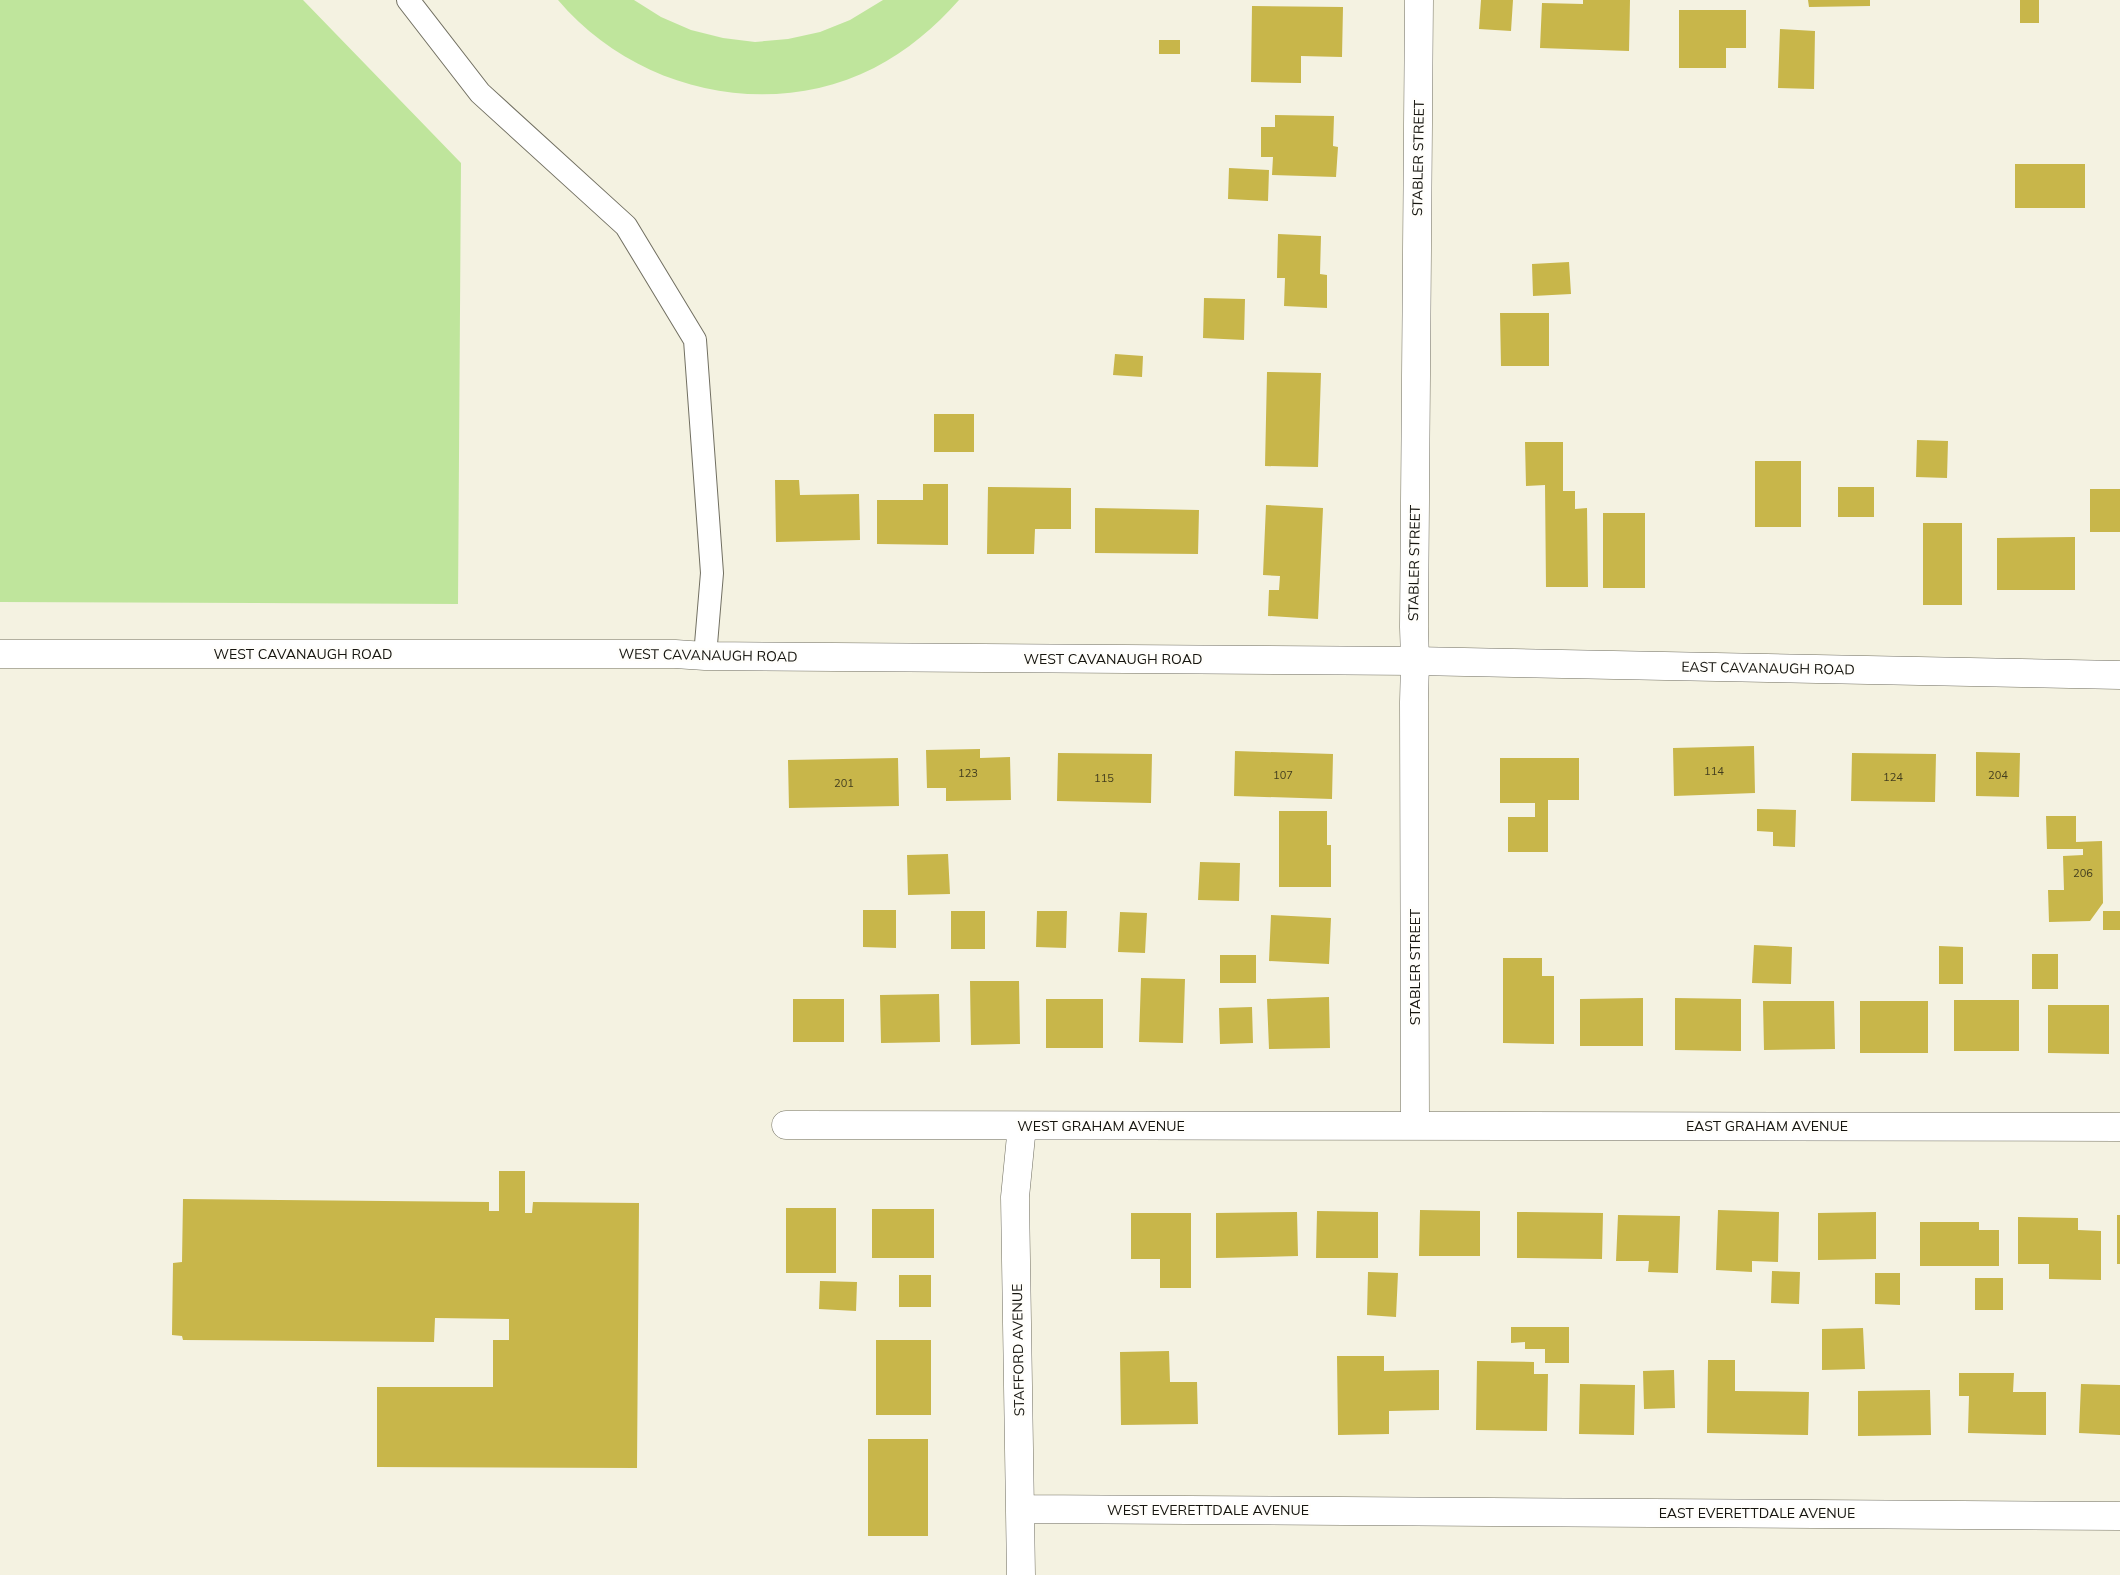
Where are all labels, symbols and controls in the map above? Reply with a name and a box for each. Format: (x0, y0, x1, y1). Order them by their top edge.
street label: STABLER STREET (1408, 99, 1428, 216)
street label: STABLER STREET (1404, 504, 1424, 621)
street label: WEST CAVANAUGH ROAD (618, 644, 798, 666)
street label: WEST CAVANAUGH ROAD (214, 645, 392, 663)
street label: WEST CAVANAUGH ROAD (1024, 650, 1202, 668)
street label: EAST CAVANAUGH ROAD (1681, 657, 1855, 679)
house number: 114 (1704, 764, 1724, 778)
house number: 123 (958, 766, 978, 780)
house number: 107 (1273, 768, 1293, 782)
house number: 204 (1988, 768, 2008, 782)
house number: 124 (1883, 770, 1903, 784)
house number: 115 (1094, 771, 1114, 785)
house number: 201 (834, 776, 854, 790)
house number: 206 (2073, 866, 2093, 880)
street label: STABLER STREET (1406, 908, 1424, 1025)
street label: WEST GRAHAM AVENUE (1017, 1117, 1185, 1135)
street label: EAST GRAHAM AVENUE (1686, 1117, 1848, 1135)
street label: STAFFORD AVENUE (1008, 1283, 1028, 1417)
street label: WEST EVERETTDALE AVENUE (1107, 1501, 1309, 1519)
street label: EAST EVERETTDALE AVENUE (1659, 1504, 1855, 1522)

